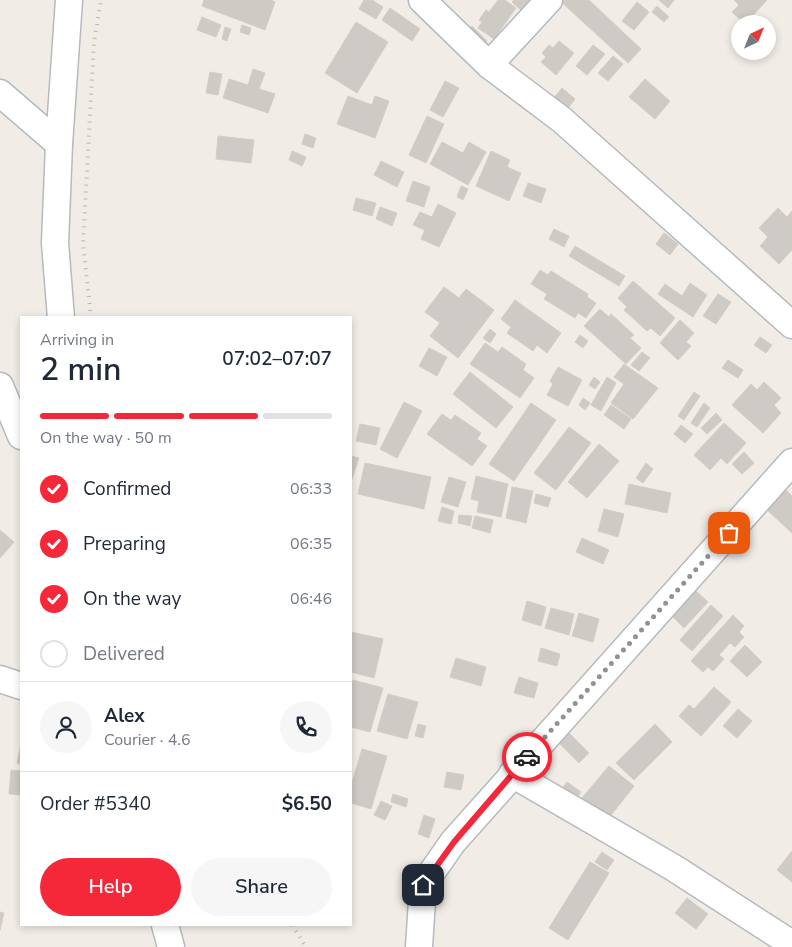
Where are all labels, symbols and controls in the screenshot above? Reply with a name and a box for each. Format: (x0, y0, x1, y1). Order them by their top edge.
north arrow (731, 15, 776, 60)
map controls (731, 15, 776, 60)
text: Arriving in (40, 329, 114, 351)
text: 07:02–07:07 (222, 346, 332, 372)
text: 2 min (40, 348, 122, 391)
text: On the way · 50 m (40, 427, 172, 449)
icon: check (40, 475, 68, 503)
text: Confirmed (83, 476, 171, 502)
text: 06:33 (290, 478, 332, 500)
pin (708, 512, 750, 554)
icon: bag (715, 519, 743, 547)
icon: check (40, 530, 68, 558)
text: Preparing (83, 531, 166, 557)
text: 06:35 (290, 533, 332, 555)
icon: check (40, 585, 68, 613)
text: On the way (83, 586, 181, 612)
text: 06:46 (290, 588, 332, 610)
text: Delivered (83, 641, 165, 667)
button: person (40, 701, 92, 753)
button: phone (280, 701, 332, 753)
text: Alex (104, 703, 145, 729)
text: Courier · 4.6 (104, 729, 190, 751)
courier (502, 732, 552, 782)
icon: car (513, 743, 541, 771)
text: Order #5340 (40, 791, 151, 817)
text: $6.50 (282, 791, 332, 817)
button: Help (40, 858, 181, 916)
button: Share (191, 858, 332, 916)
pin (402, 864, 444, 906)
icon: home (409, 871, 437, 899)

